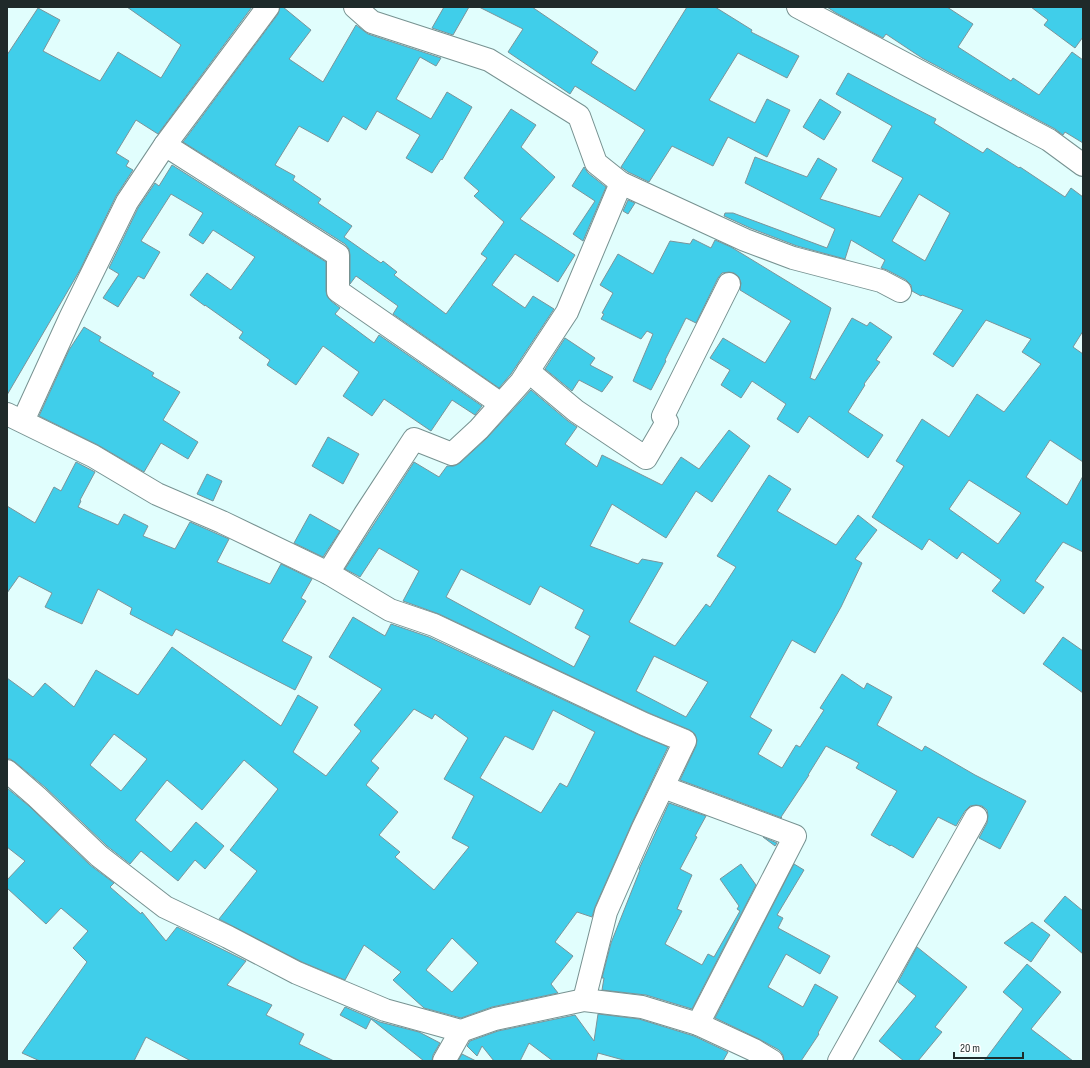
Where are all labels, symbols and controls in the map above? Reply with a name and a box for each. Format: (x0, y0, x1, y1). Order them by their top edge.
scale bar (954, 1034, 1023, 1060)
text: 20 m (960, 1041, 980, 1056)

